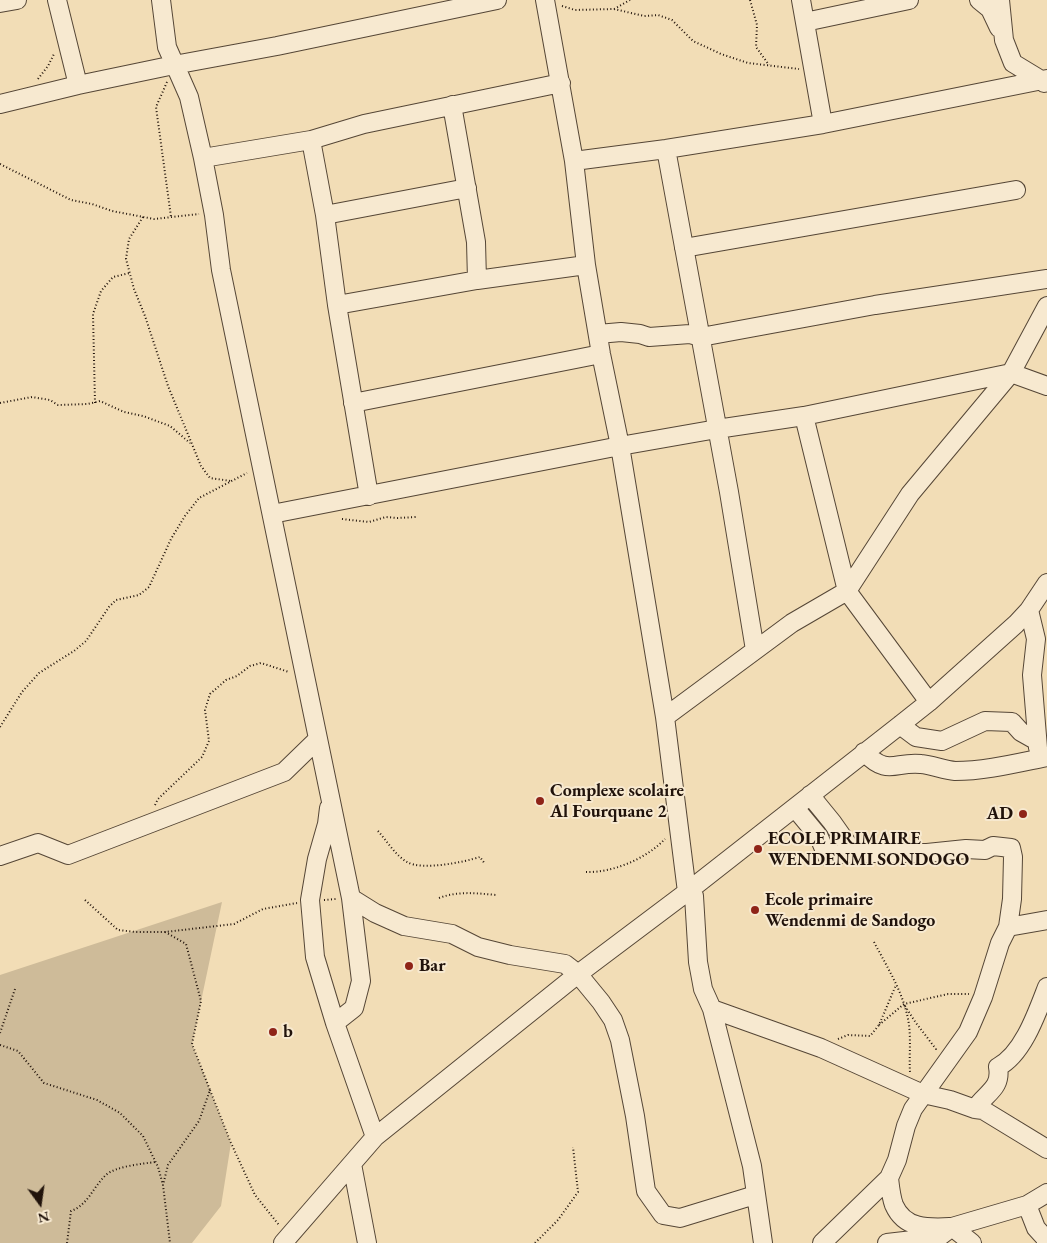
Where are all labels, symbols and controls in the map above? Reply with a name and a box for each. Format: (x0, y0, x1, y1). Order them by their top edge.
place label: Complexe scolaire Al Fourquane 2 (550, 780, 684, 822)
marker: Complexe scolaire Al Fourquane 2 (534, 795, 546, 807)
place label: AD (986, 803, 1013, 825)
marker: AD (1017, 808, 1029, 820)
place label: ECOLE PRIMAIRE WENDENMI SONDOGO (768, 828, 969, 871)
marker: ECOLE PRIMAIRE WENDENMI SONDOGO (752, 843, 764, 855)
place label: Ecole primaire Wendenmi de Sandogo (765, 889, 935, 932)
marker: Ecole primaire Wendenmi de Sandogo (749, 904, 761, 916)
place label: Bar (419, 955, 446, 977)
marker: Bar (403, 960, 415, 972)
place label: b (283, 1021, 293, 1043)
marker: b (267, 1026, 279, 1038)
north arrow (15, 1178, 65, 1228)
text: N (36, 1207, 51, 1228)

